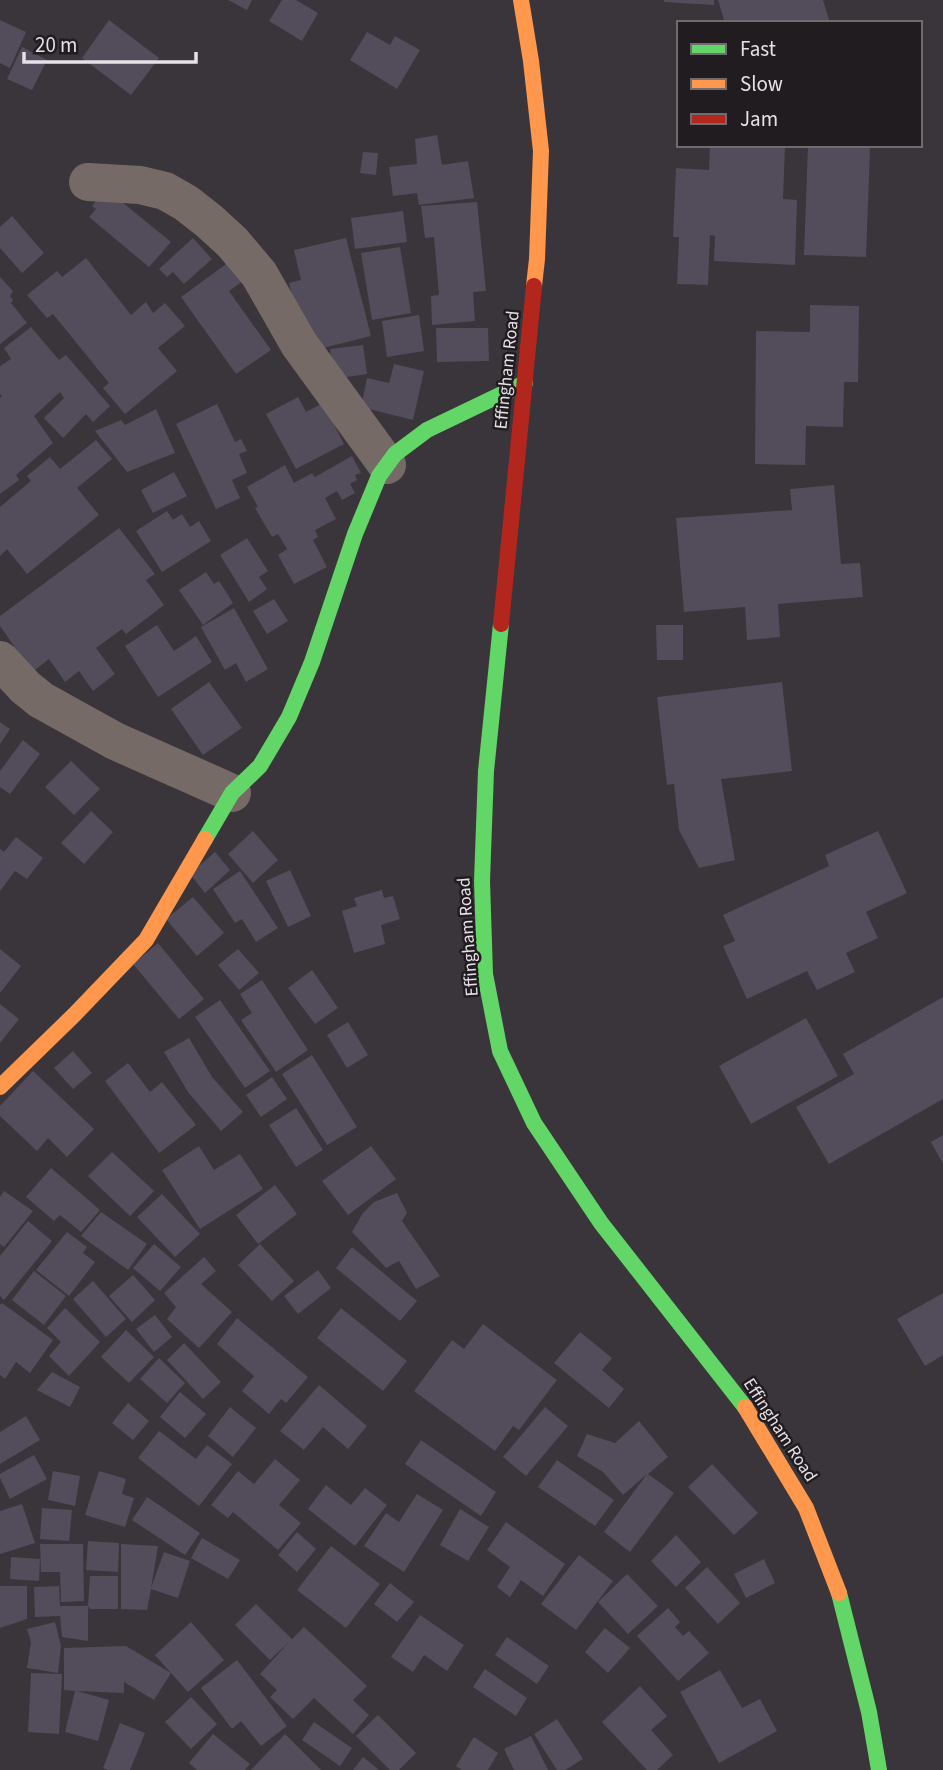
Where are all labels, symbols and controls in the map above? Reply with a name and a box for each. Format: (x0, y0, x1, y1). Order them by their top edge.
scale bar (24, 21, 196, 65)
legend (677, 21, 922, 147)
text: 20 m (35, 30, 77, 60)
text: Fast (740, 34, 776, 64)
text: Slow (740, 69, 783, 99)
text: Jam (740, 104, 778, 134)
street label: Effingham Road (488, 309, 526, 431)
street label: Effingham Road (451, 877, 485, 997)
street label: Effingham Road (737, 1373, 823, 1487)

